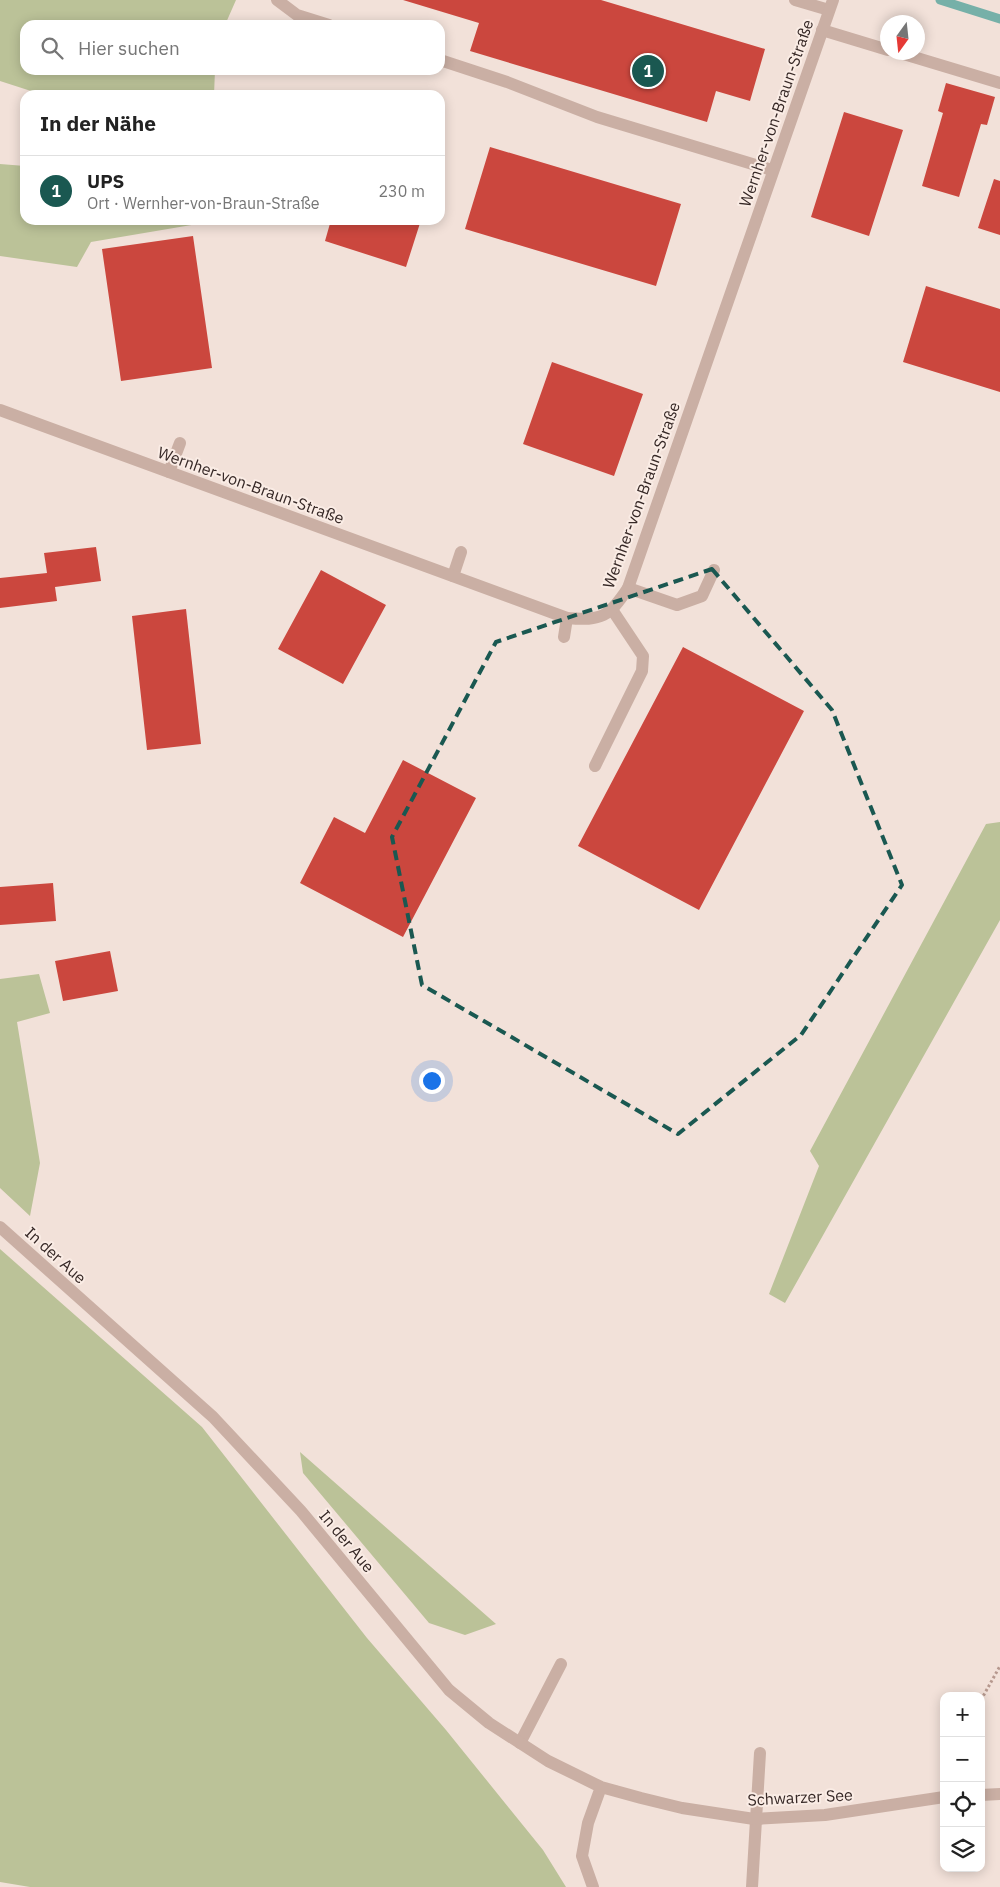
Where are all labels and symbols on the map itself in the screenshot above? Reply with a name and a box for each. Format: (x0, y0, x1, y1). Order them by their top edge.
north arrow (880, 15, 925, 60)
street label: Wernher-von-Braun-Straße (734, 16, 818, 209)
pin: 1 (632, 52, 664, 90)
street label: Wernher-von-Braun-Straße (598, 399, 684, 591)
street label: Wernher-von-Braun-Straße (155, 442, 347, 528)
your location (419, 1068, 445, 1094)
street label: In der Aue (21, 1222, 91, 1288)
street label: In der Aue (315, 1506, 379, 1576)
street label: Schwarzer See (747, 1784, 853, 1810)

